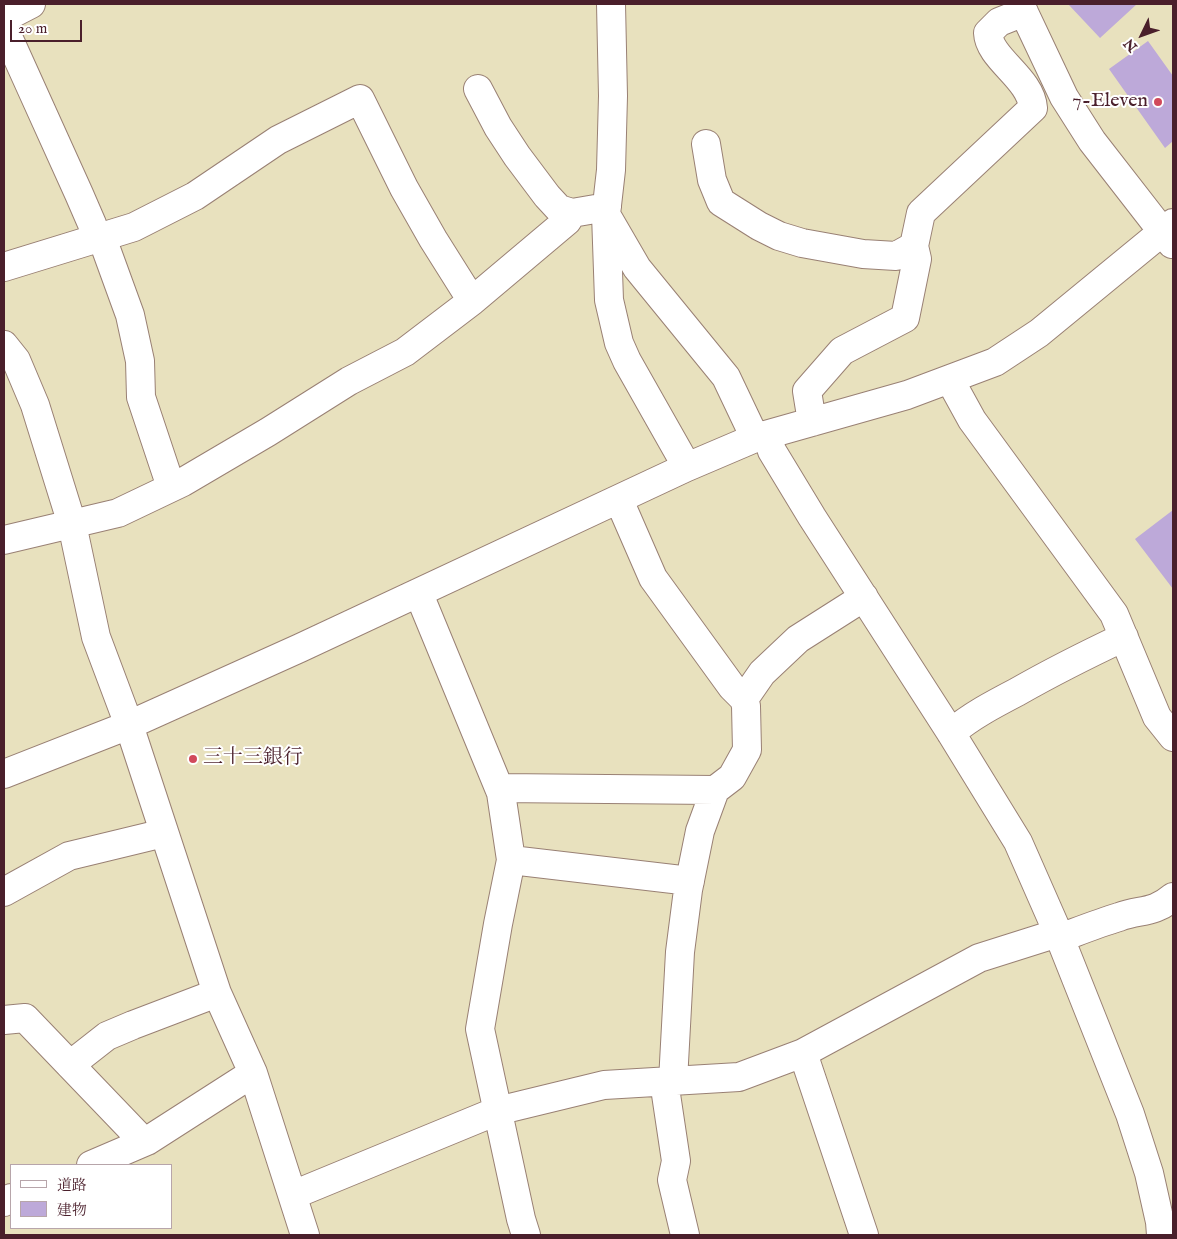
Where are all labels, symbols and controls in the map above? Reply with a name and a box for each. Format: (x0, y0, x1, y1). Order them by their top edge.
scale bar (12, 10, 85, 42)
north arrow (1117, 10, 1167, 60)
text: 20 m (18, 19, 47, 38)
text: N (1120, 35, 1142, 56)
place label: 7-Eleven (1072, 90, 1148, 114)
marker: 7-Eleven (1152, 96, 1164, 108)
place label: 三十三銀行 (203, 747, 303, 771)
marker: 三十三銀行 (187, 753, 199, 765)
legend (10, 1164, 172, 1229)
text: 道路 (57, 1176, 87, 1195)
text: 建物 (57, 1201, 87, 1220)

